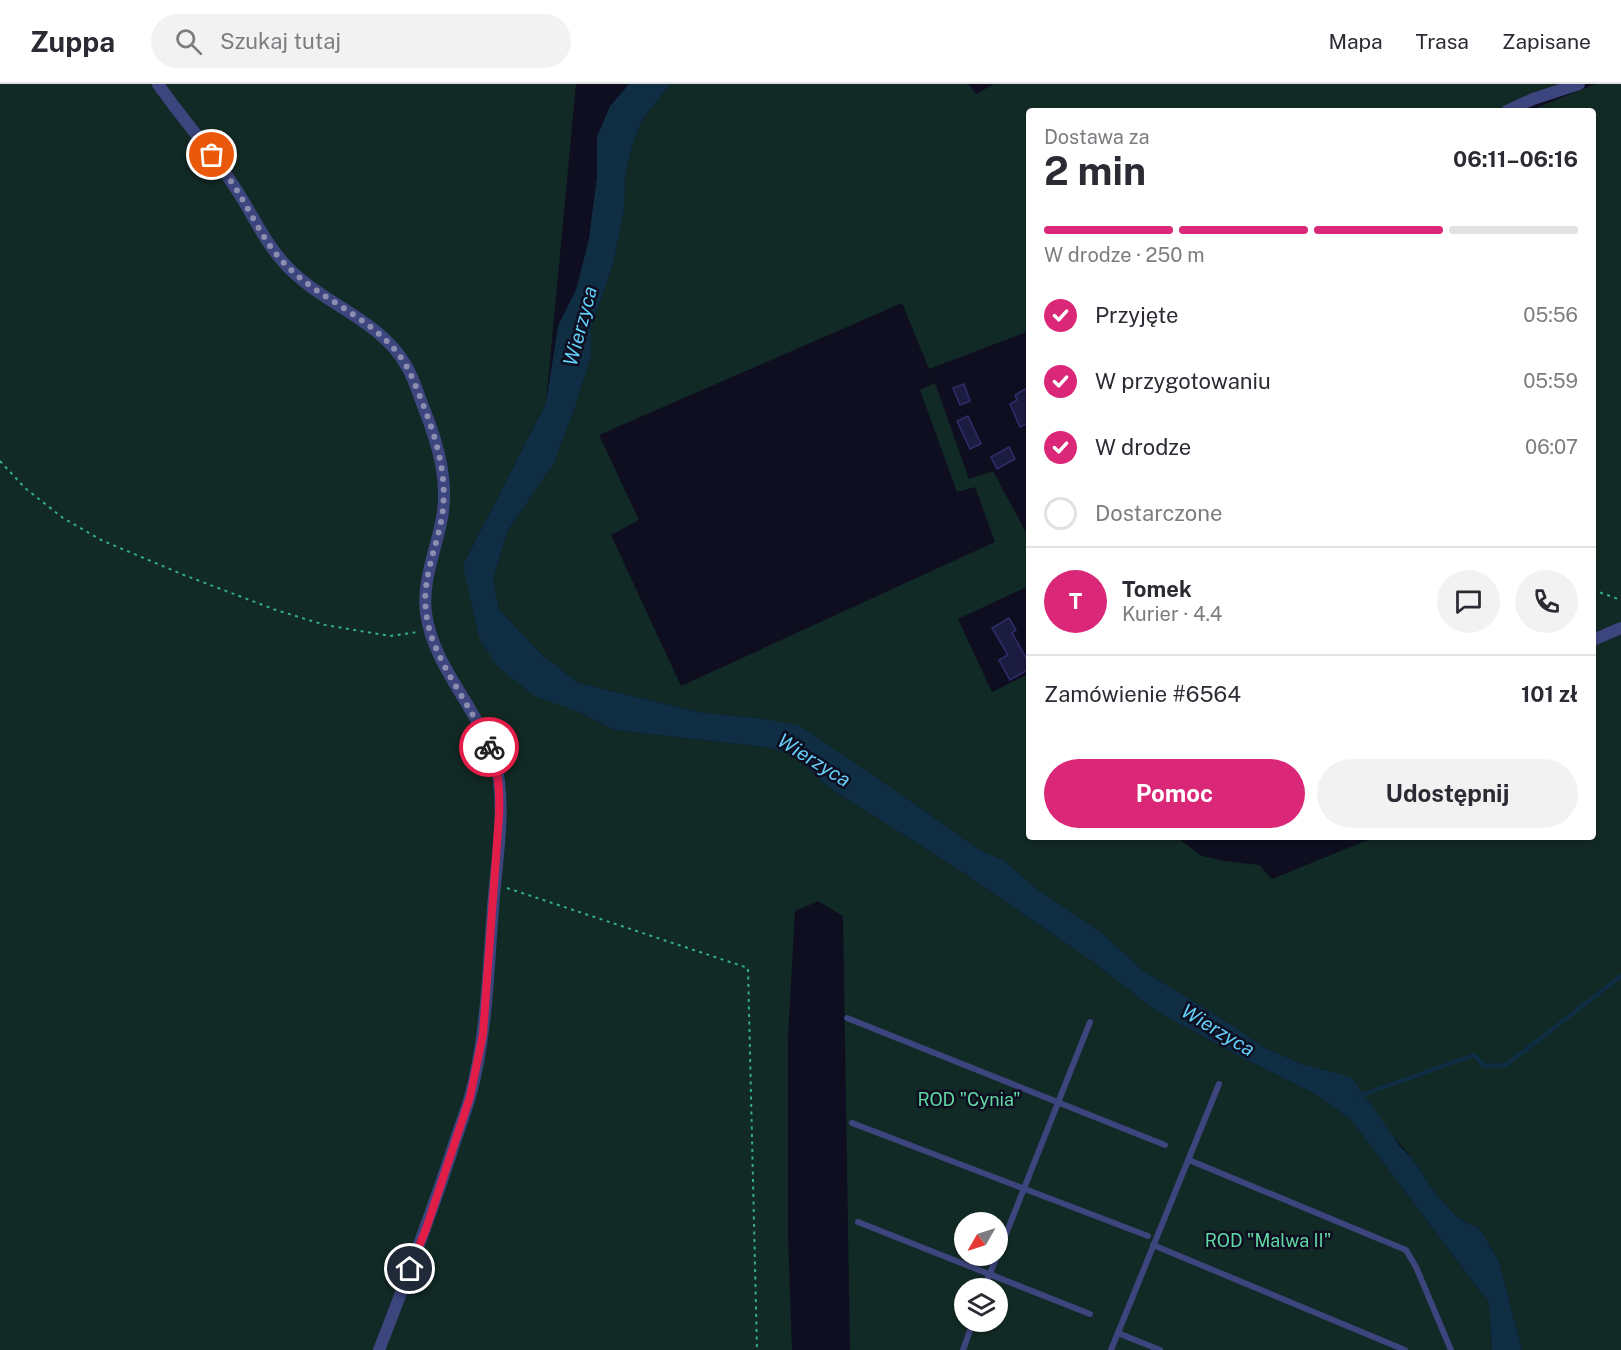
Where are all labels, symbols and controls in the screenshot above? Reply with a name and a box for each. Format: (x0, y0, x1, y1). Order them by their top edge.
search box (151, 14, 571, 68)
text: Zuppa (30, 25, 115, 58)
icon: search (172, 25, 205, 58)
text: Szukaj tutaj (220, 28, 341, 54)
text: Mapa (1328, 29, 1383, 54)
text: Trasa (1416, 29, 1469, 54)
text: Zapisane (1502, 29, 1591, 54)
text: Dostawa za (1044, 125, 1150, 149)
pin (186, 129, 237, 180)
icon: bag (195, 138, 228, 171)
text: 06:11–06:16 (1453, 146, 1578, 172)
text: 2 min (1044, 148, 1146, 194)
text: W drodze · 250 m (1044, 243, 1205, 267)
water label: Wierzyca (558, 283, 602, 369)
icon: check (1044, 299, 1077, 332)
text: Przyjęte (1095, 302, 1178, 328)
text: 05:56 (1523, 303, 1578, 327)
icon: check (1044, 365, 1077, 398)
text: W przygotowaniu (1095, 368, 1271, 394)
text: 05:59 (1523, 369, 1578, 393)
icon: check (1044, 431, 1077, 464)
text: W drodze (1095, 434, 1191, 460)
text: 06:07 (1525, 435, 1578, 459)
text: Dostarczone (1095, 500, 1222, 526)
button: chat (1437, 570, 1500, 633)
button: phone (1515, 570, 1578, 633)
text: Tomek (1122, 576, 1192, 602)
text: T (1069, 588, 1082, 614)
text: Kurier · 4.4 (1122, 602, 1222, 626)
text: Zamówienie #6564 (1044, 681, 1241, 707)
text: 101 zł (1521, 681, 1578, 707)
courier (459, 717, 519, 777)
water label: Wierzyca (773, 728, 855, 792)
icon: bike (473, 731, 506, 764)
button: Pomoc (1044, 759, 1305, 828)
button: Udostępnij (1317, 759, 1578, 828)
water label: Wierzyca (1177, 999, 1259, 1061)
park label: ROD "Cynia" (917, 1089, 1021, 1110)
north arrow (954, 1212, 1008, 1266)
map controls (954, 1212, 1008, 1332)
park label: ROD "Malwa II" (1205, 1230, 1331, 1251)
pin (384, 1243, 435, 1294)
icon: home (393, 1252, 426, 1285)
button: layers (954, 1278, 1008, 1332)

